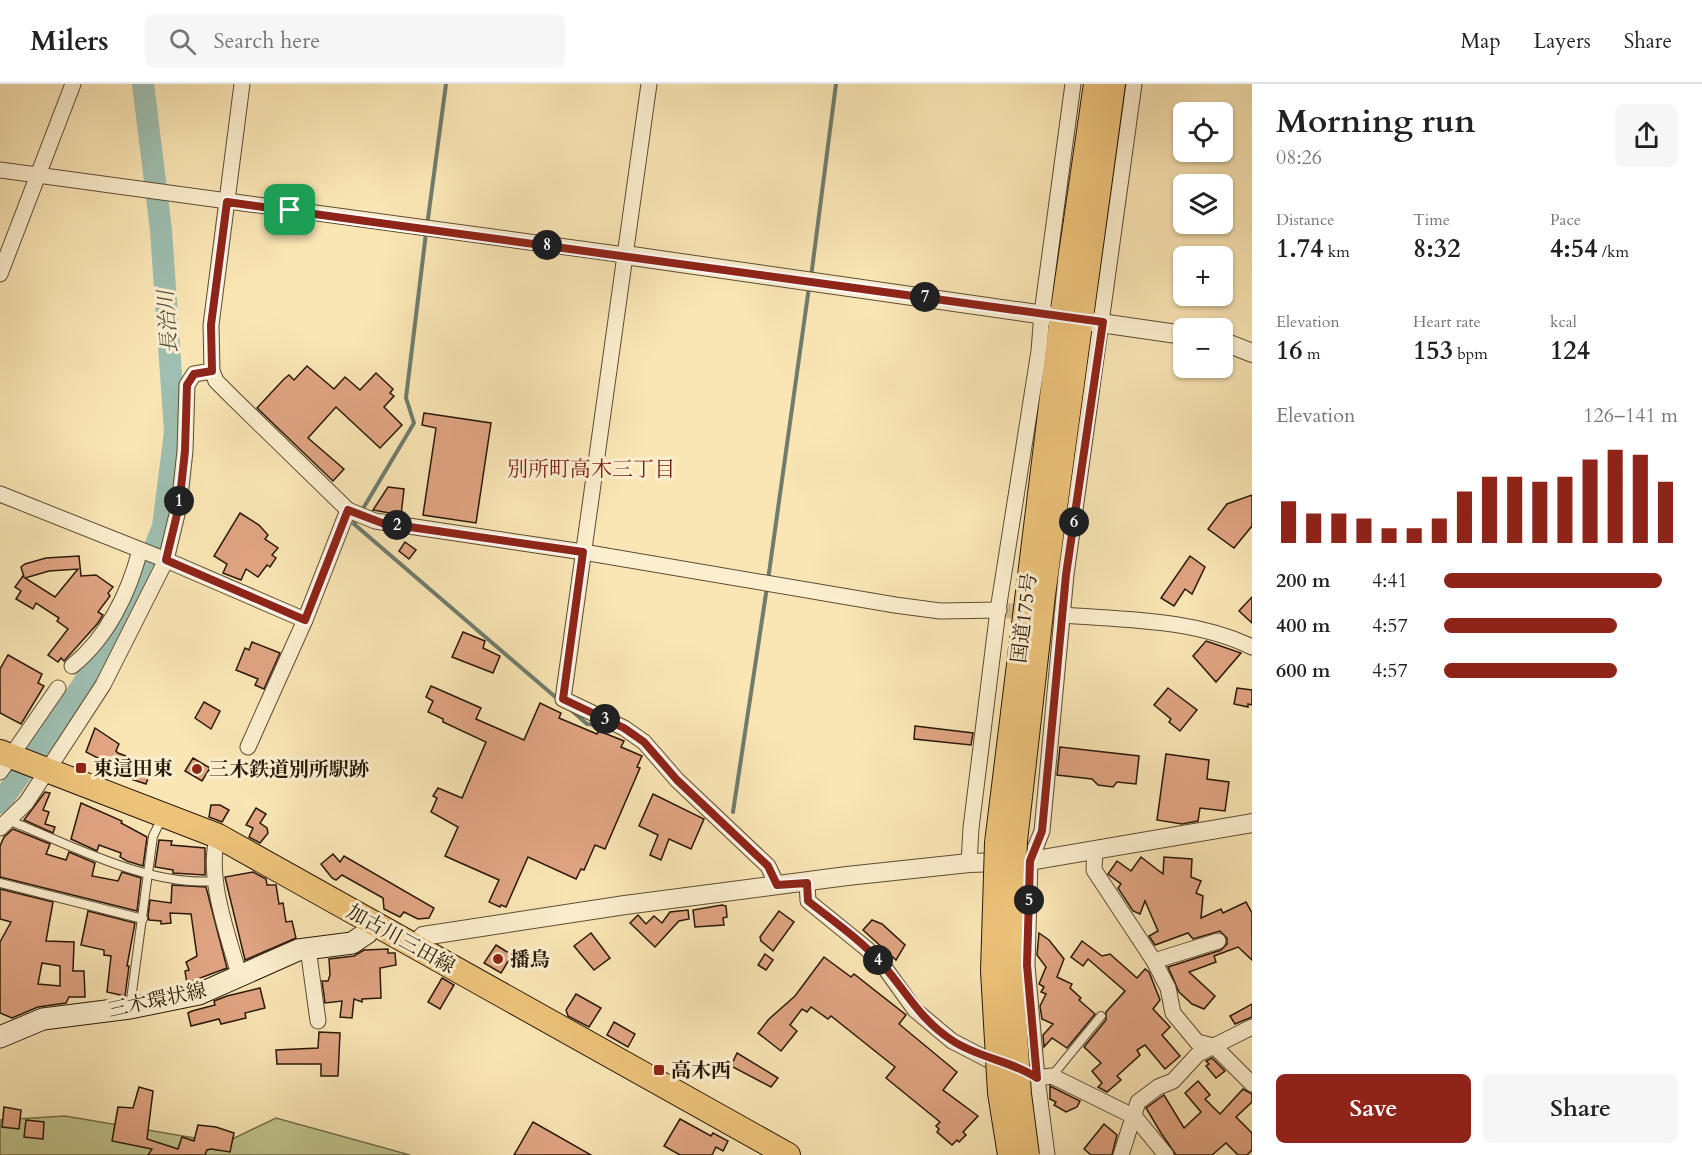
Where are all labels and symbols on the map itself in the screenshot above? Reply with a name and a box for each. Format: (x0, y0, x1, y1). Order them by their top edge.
pin (264, 184, 315, 235)
pin: 8 (532, 230, 562, 260)
pin: 7 (910, 282, 940, 312)
water label: 長治川 (151, 288, 185, 354)
district label: 別所町高木三丁目 (507, 455, 675, 484)
pin: 1 (164, 486, 194, 516)
pin: 6 (1059, 507, 1089, 537)
pin: 2 (382, 510, 412, 540)
street label: 国道175号 (1005, 571, 1043, 665)
pin: 3 (590, 704, 620, 734)
place label: 東這田東 (93, 755, 173, 782)
place label: 三木鉄道別所駅跡 (209, 756, 369, 783)
marker: 東這田東 (74, 761, 88, 775)
marker: 三木鉄道別所駅跡 (190, 762, 204, 776)
pin: 5 (1014, 885, 1044, 915)
street label: 加古川三田線 (342, 898, 460, 980)
pin: 4 (863, 945, 893, 975)
place label: 播鳥 (510, 946, 550, 973)
marker: 播鳥 (491, 952, 505, 966)
street label: 三木環状線 (105, 976, 209, 1024)
place label: 高木西 (671, 1057, 731, 1084)
marker: 高木西 (652, 1063, 666, 1077)

